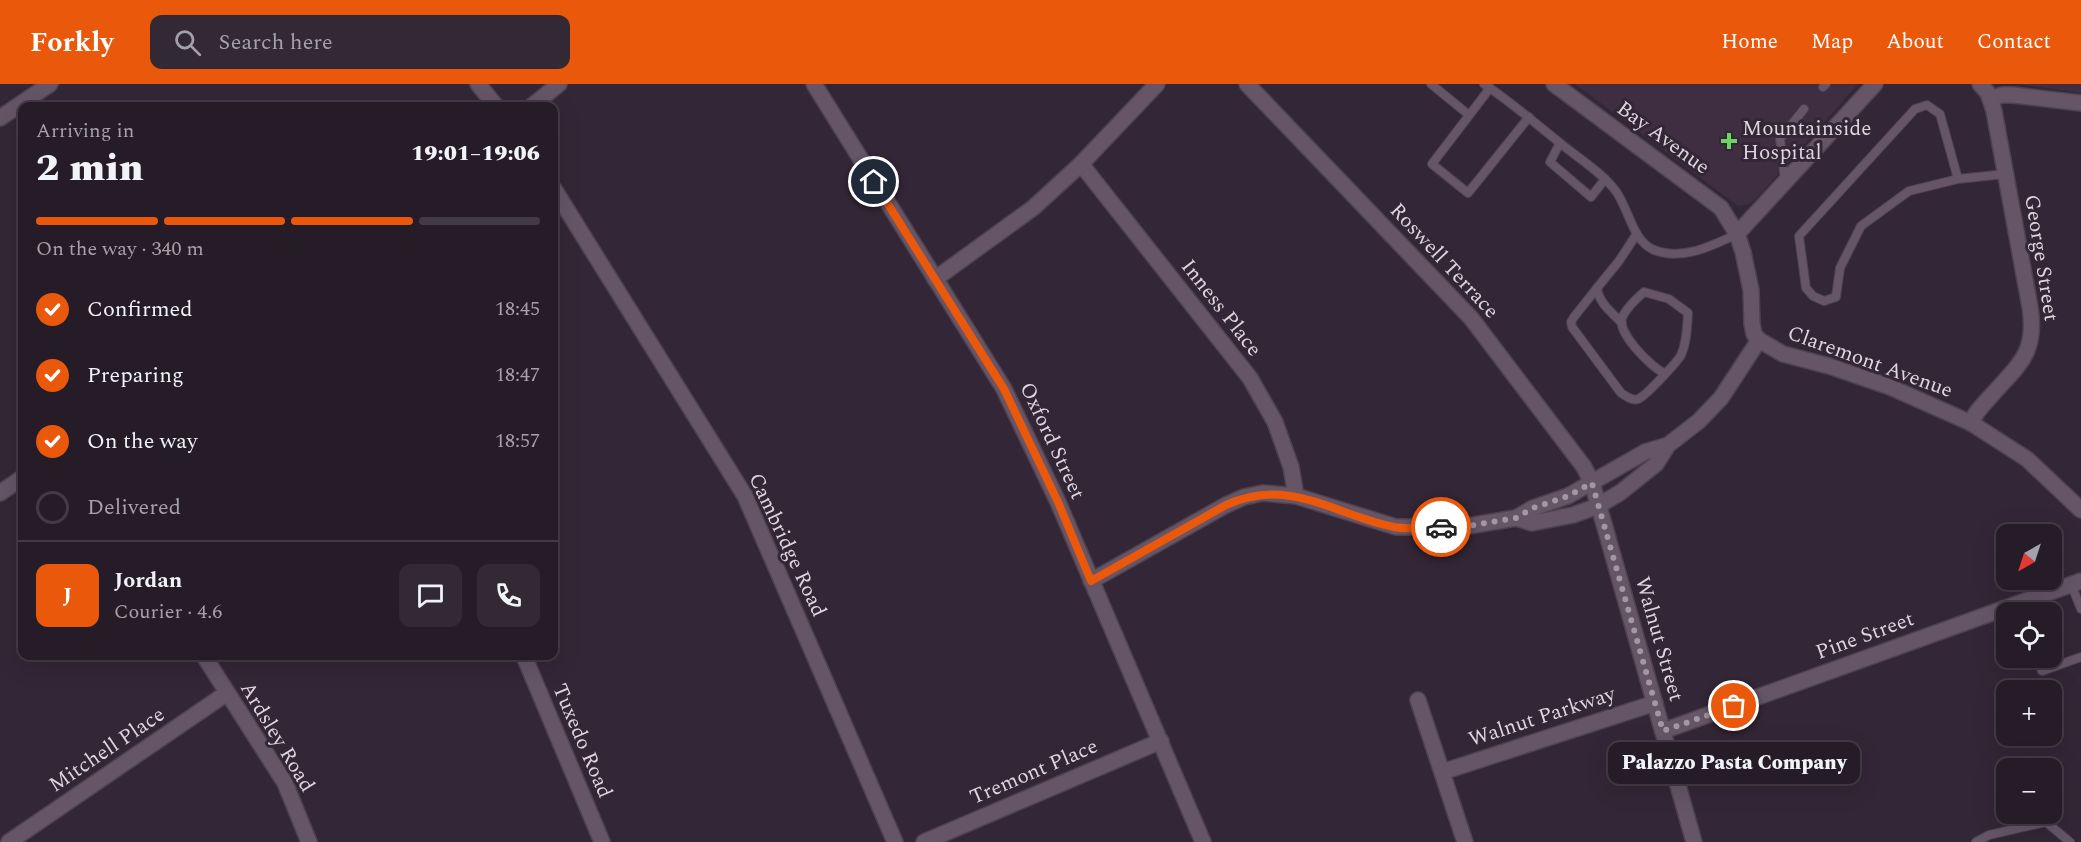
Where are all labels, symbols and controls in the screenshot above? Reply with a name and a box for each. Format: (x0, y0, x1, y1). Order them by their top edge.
search box (150, 15, 570, 69)
text: Forkly (30, 21, 114, 64)
icon: search (171, 26, 204, 59)
text: Search here (219, 26, 333, 59)
text: Home (1721, 26, 1778, 58)
text: Map (1811, 26, 1853, 58)
text: About (1886, 26, 1944, 58)
text: Contact (1977, 26, 2051, 58)
street label: Bay Avenue (1610, 93, 1716, 183)
place label: Mountainside Hospital (1742, 113, 1872, 169)
text: Arriving in (36, 116, 134, 146)
marker: Mountainside Hospital (1720, 132, 1738, 150)
text: 19:01–19:06 (411, 137, 540, 170)
text: 2 min (36, 139, 144, 198)
pin (848, 156, 899, 207)
icon: home (857, 165, 890, 198)
street label: George Street (2015, 192, 2067, 324)
street label: Roswell Terrace (1382, 196, 1506, 326)
text: On the way · 340 m (36, 234, 204, 264)
street label: Inness Place (1173, 252, 1269, 364)
icon: check (36, 293, 69, 326)
text: Confirmed (87, 293, 193, 326)
text: 18:45 (495, 294, 540, 324)
street label: Claremont Avenue (1783, 317, 1957, 407)
icon: check (36, 359, 69, 392)
text: Preparing (87, 359, 184, 392)
text: 18:47 (495, 360, 540, 390)
street label: Oxford Street (1011, 377, 1093, 505)
icon: check (36, 425, 69, 458)
text: On the way (87, 425, 198, 458)
text: 18:57 (495, 426, 540, 456)
street label: Cambridge Road (740, 468, 834, 622)
text: Delivered (87, 491, 181, 524)
courier (1411, 497, 1471, 557)
icon: car (1425, 511, 1458, 544)
north arrow (1996, 524, 2062, 590)
map controls (1996, 524, 2062, 824)
text: Jordan (114, 564, 182, 597)
button: chat (399, 564, 462, 627)
button: phone (477, 564, 540, 627)
street label: Walnut Street (1626, 573, 1692, 705)
text: J (63, 579, 72, 612)
text: Courier · 4.6 (114, 597, 222, 627)
button: locate (1996, 602, 2062, 668)
street label: Pine Street (1811, 603, 1919, 669)
street label: Ardsley Road (231, 676, 323, 798)
street label: Walnut Parkway (1465, 678, 1620, 756)
street label: Tuxedo Road (543, 679, 621, 803)
pin (1708, 680, 1759, 731)
button: + (1996, 680, 2062, 746)
icon: bag (1717, 689, 1750, 722)
street label: Mitchell Place (42, 699, 172, 801)
street label: Tremont Place (965, 731, 1103, 813)
callout: Palazzo Pasta Company (1608, 742, 1860, 784)
text: Palazzo Pasta Company (1622, 748, 1846, 778)
button: − (1996, 758, 2062, 824)

